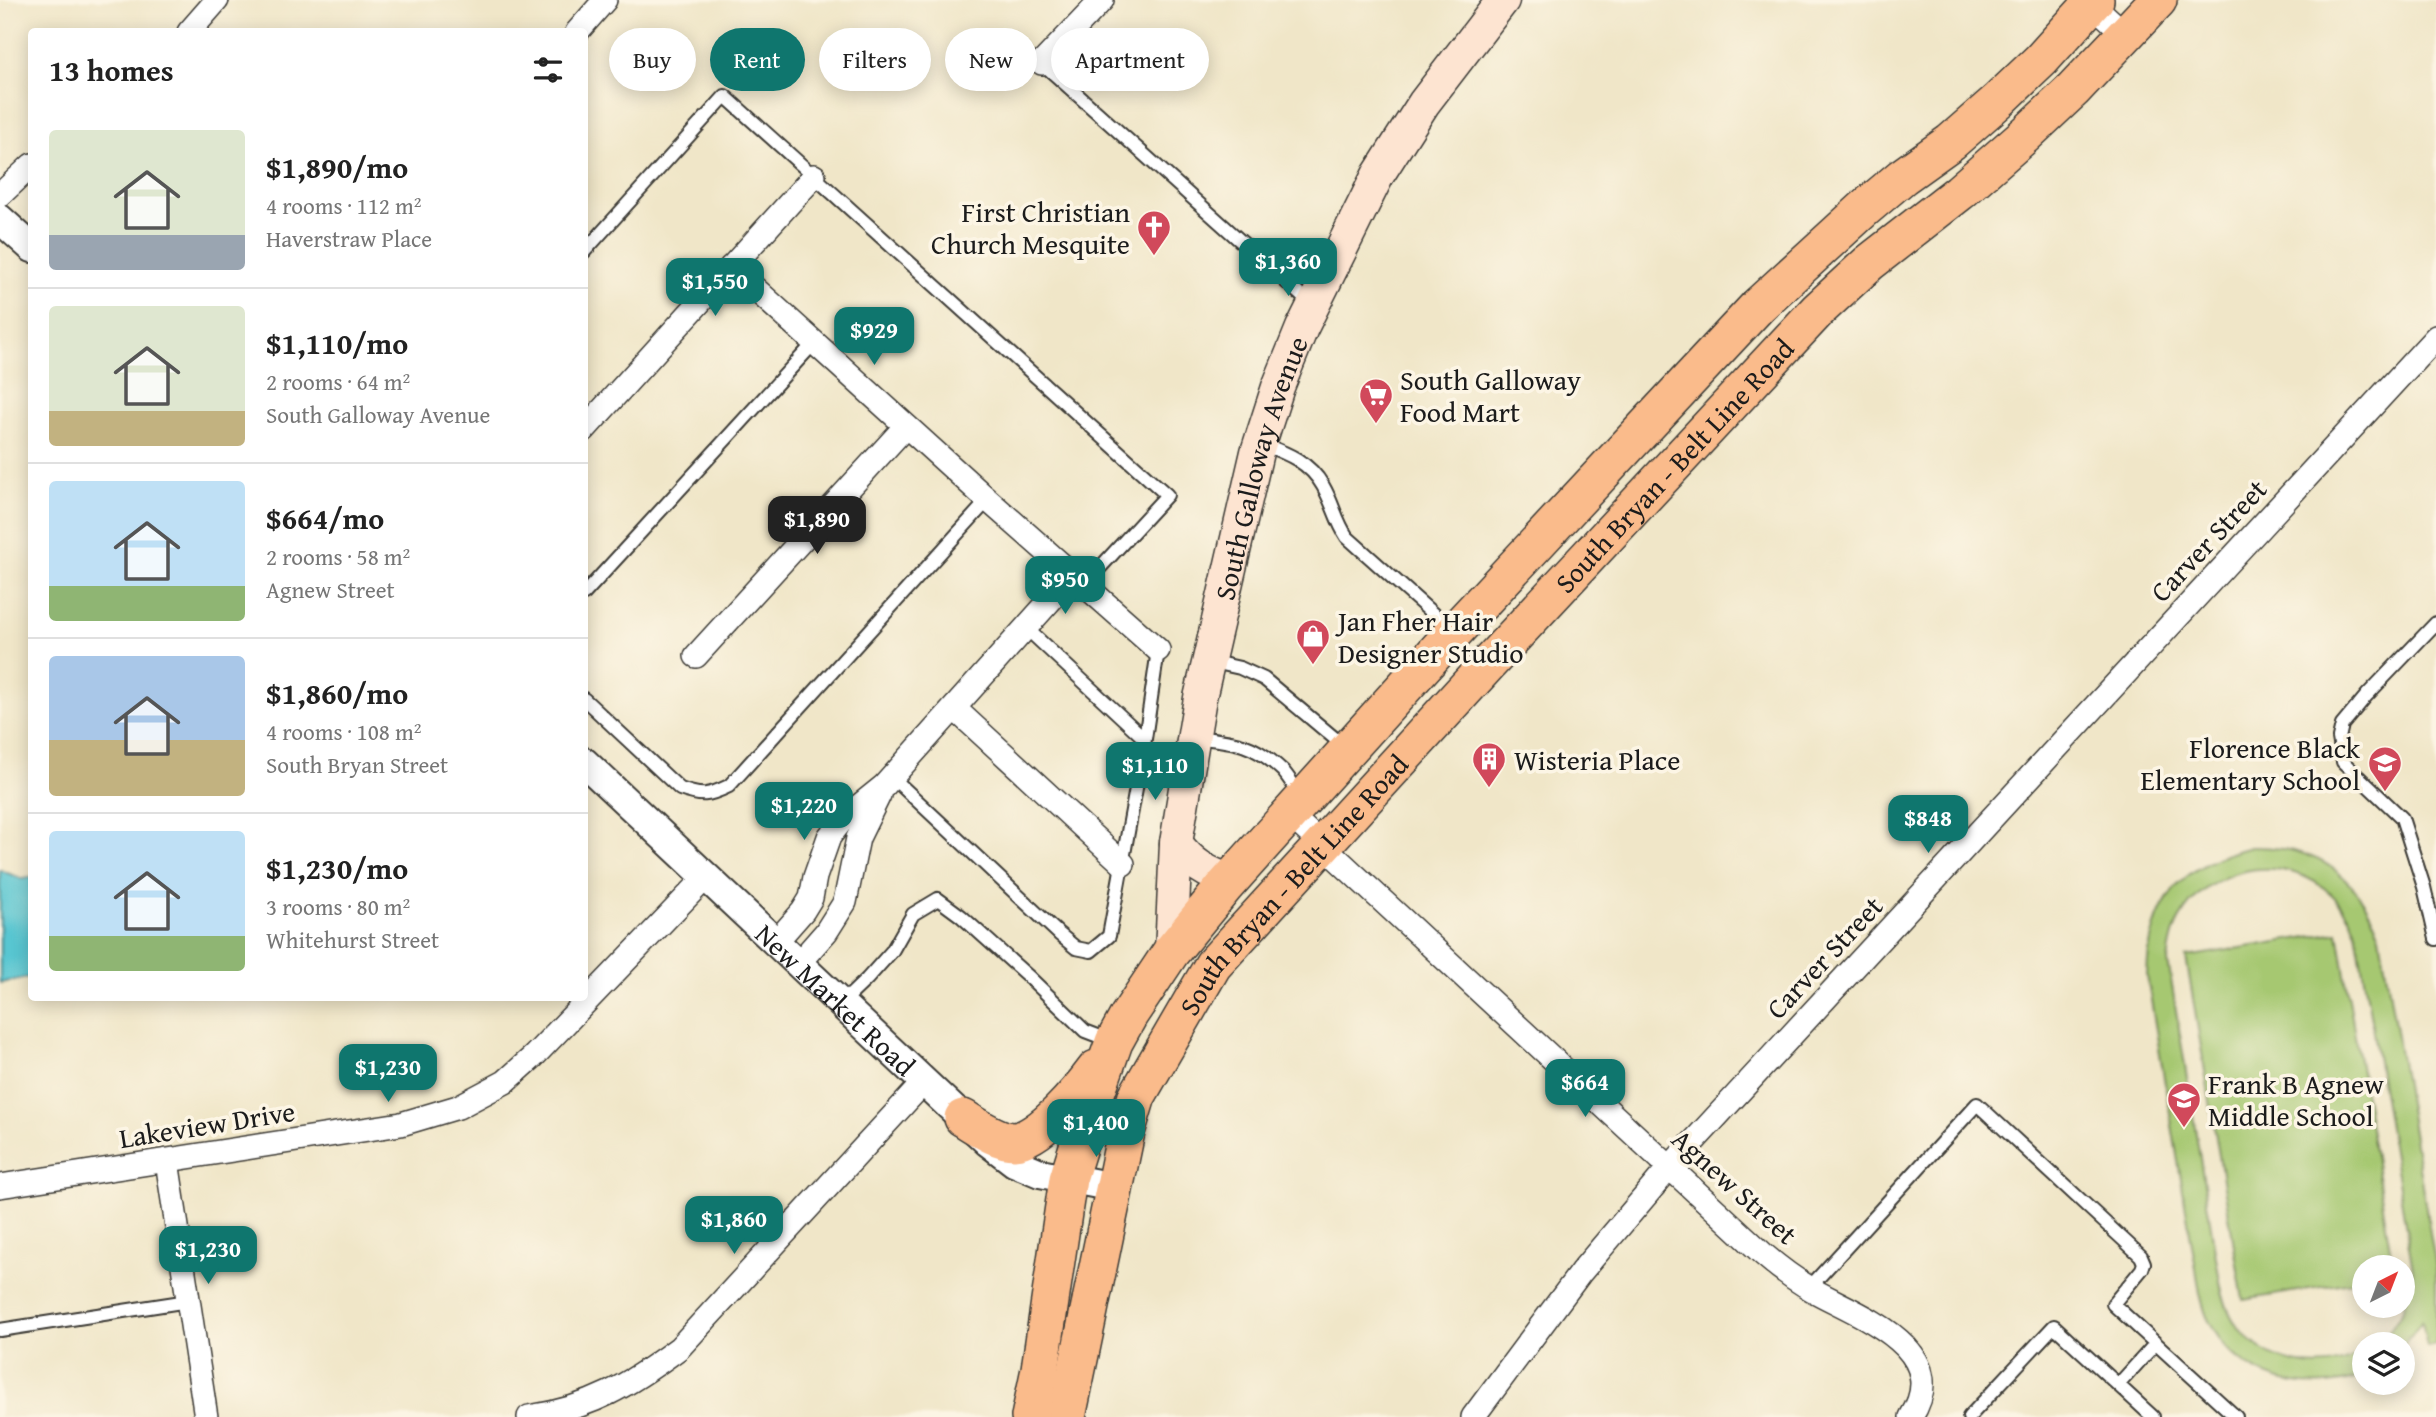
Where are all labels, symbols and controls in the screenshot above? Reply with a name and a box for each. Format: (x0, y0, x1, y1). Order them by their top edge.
chip: Buy (609, 28, 696, 91)
chip: Rent (710, 28, 805, 91)
chip: Filters (819, 28, 931, 91)
chip: New (945, 28, 1037, 91)
chip: Apartment (1051, 28, 1209, 91)
text: 13 homes (49, 48, 174, 92)
icon: filters (529, 51, 567, 89)
text: $1,890/mo (266, 145, 408, 189)
icon: home (105, 158, 189, 242)
text: 4 rooms · 112 m² (266, 189, 421, 222)
place label: First Christian Church Mesquite (931, 191, 1130, 264)
church icon: First Christian Church Mesquite (1135, 208, 1173, 257)
text: Haverstraw Place (266, 222, 432, 255)
pin: $1,360 (1231, 238, 1345, 298)
text: $1,360 (1255, 244, 1321, 277)
pin: $1,550 (658, 258, 772, 318)
text: $1,550 (682, 264, 748, 297)
pin: $929 (833, 308, 915, 367)
text: $929 (850, 313, 898, 346)
text: $1,110/mo (266, 321, 408, 365)
street label: South Bryan - Belt Line Road (1544, 328, 1803, 601)
street label: South Galloway Avenue (1203, 330, 1317, 604)
icon: home (105, 334, 189, 418)
place label: South Galloway Food Mart (1400, 359, 1581, 432)
text: 2 rooms · 64 m² (266, 365, 410, 398)
supermarket icon: South Galloway Food Mart (1357, 376, 1395, 425)
text: South Galloway Avenue (266, 398, 490, 431)
street label: Carver Street (2140, 469, 2276, 611)
text: $664/mo (266, 496, 384, 540)
pin: $1,890 (760, 496, 874, 556)
text: $1,890 (784, 502, 850, 535)
icon: home (105, 509, 189, 593)
text: 2 rooms · 58 m² (266, 540, 410, 573)
pin: $950 (1024, 556, 1106, 616)
text: $950 (1041, 562, 1089, 595)
text: Agnew Street (266, 573, 395, 606)
place label: Jan Fher Hair Designer Studio (1335, 600, 1523, 673)
shop icon: Jan Fher Hair Designer Studio (1294, 617, 1332, 666)
text: $1,860/mo (266, 671, 408, 715)
icon: home (105, 684, 189, 768)
text: 4 rooms · 108 m² (266, 715, 421, 748)
place label: Florence Black Elementary School (2141, 727, 2361, 800)
place label: Wisteria Place (1514, 739, 1680, 780)
building icon: Wisteria Place (1470, 740, 1508, 789)
pin: $1,110 (1098, 742, 1212, 802)
street label: South Bryan - Belt Line Road (1168, 744, 1417, 1023)
school or university icon: Florence Black Elementary School (2366, 744, 2404, 793)
text: South Bryan Street (266, 748, 448, 781)
text: $1,110 (1122, 748, 1188, 781)
pin: $1,220 (747, 782, 861, 842)
text: $1,220 (771, 788, 837, 821)
pin: $848 (1887, 796, 1969, 855)
text: $848 (1904, 801, 1952, 834)
text: $1,230/mo (266, 846, 408, 890)
icon: home (105, 859, 189, 943)
street label: Carver Street (1756, 886, 1892, 1028)
text: 3 rooms · 80 m² (266, 890, 410, 923)
street label: New Market Road (747, 913, 925, 1085)
text: Whitehurst Street (266, 923, 439, 956)
pin: $1,230 (331, 1044, 445, 1104)
text: $1,230 (355, 1050, 421, 1083)
pin: $664 (1544, 1060, 1626, 1119)
place label: Frank B Agnew Middle School (2208, 1063, 2384, 1136)
text: $664 (1561, 1065, 1609, 1098)
school or university icon: Frank B Agnew Middle School (2165, 1080, 2203, 1129)
street label: Lakeview Drive (116, 1090, 298, 1158)
pin: $1,400 (1039, 1100, 1153, 1159)
text: $1,400 (1063, 1105, 1129, 1138)
street label: Agnew Street (1663, 1118, 1807, 1254)
pin: $1,860 (677, 1196, 791, 1256)
text: $1,860 (701, 1202, 767, 1235)
pin: $1,230 (151, 1226, 265, 1286)
text: $1,230 (175, 1232, 241, 1265)
north arrow (2352, 1255, 2415, 1318)
map controls (2352, 1255, 2415, 1395)
button: layers (2352, 1332, 2415, 1395)

